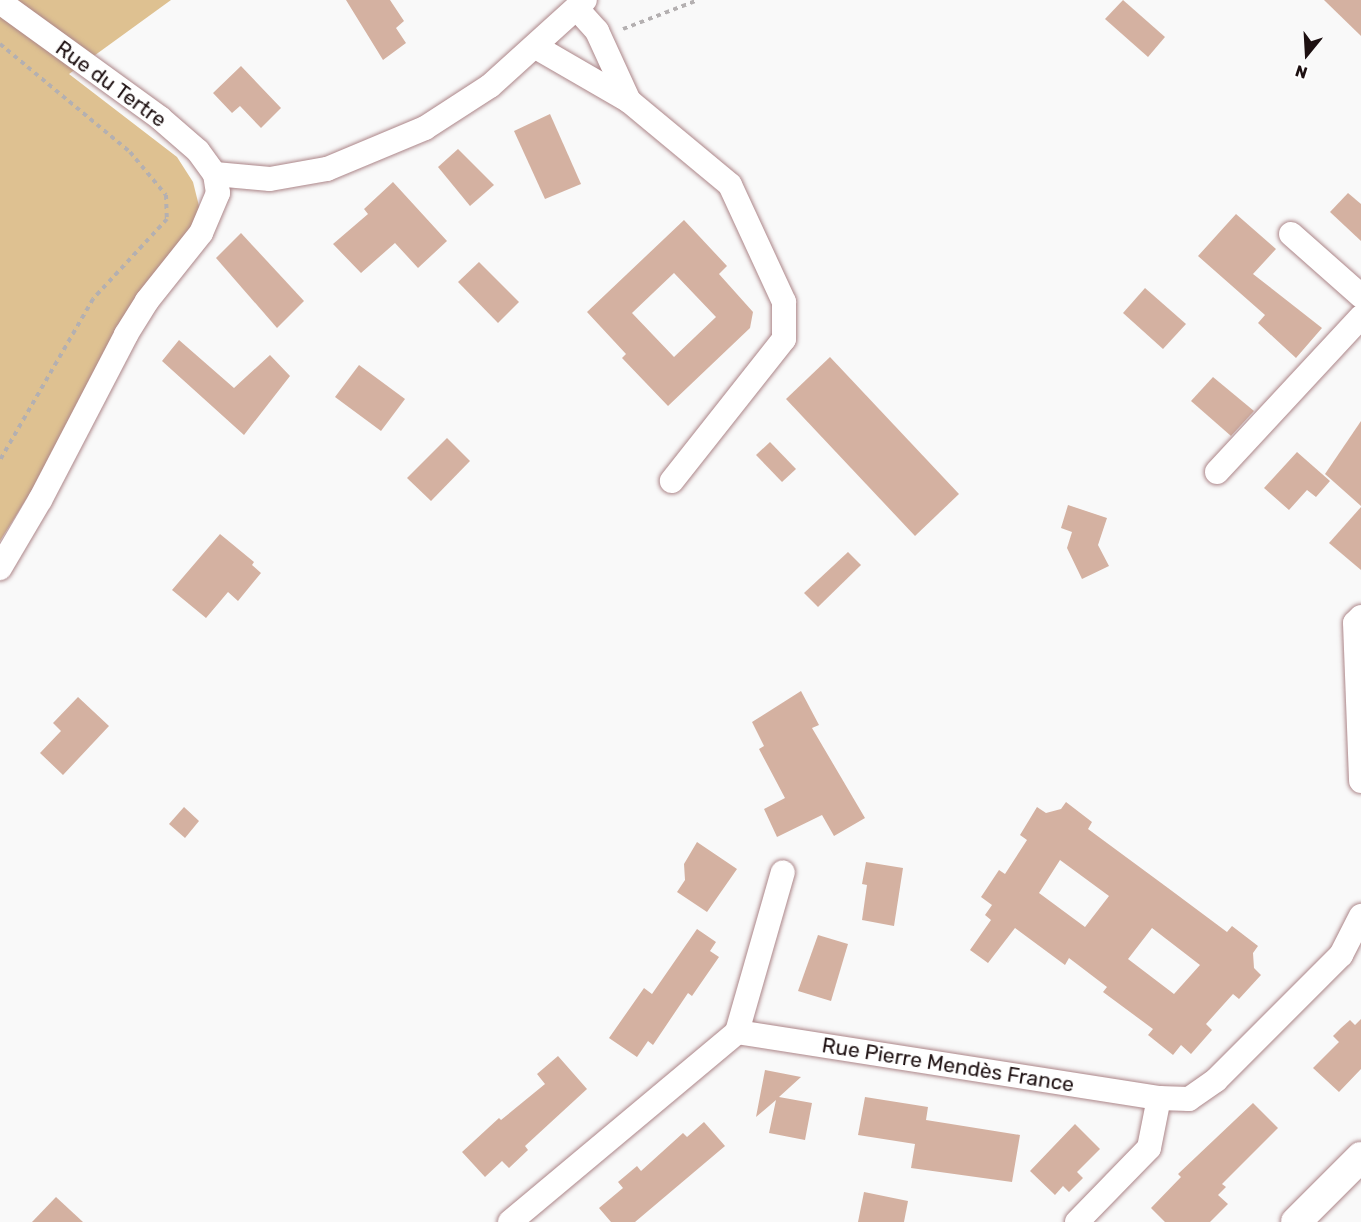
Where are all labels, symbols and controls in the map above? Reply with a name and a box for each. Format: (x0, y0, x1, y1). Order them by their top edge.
north arrow (1277, 24, 1337, 84)
street label: Rue du Tertre (51, 35, 171, 133)
text: N (1293, 61, 1310, 82)
street label: Rue Pierre Mendès France (820, 1033, 1076, 1097)

